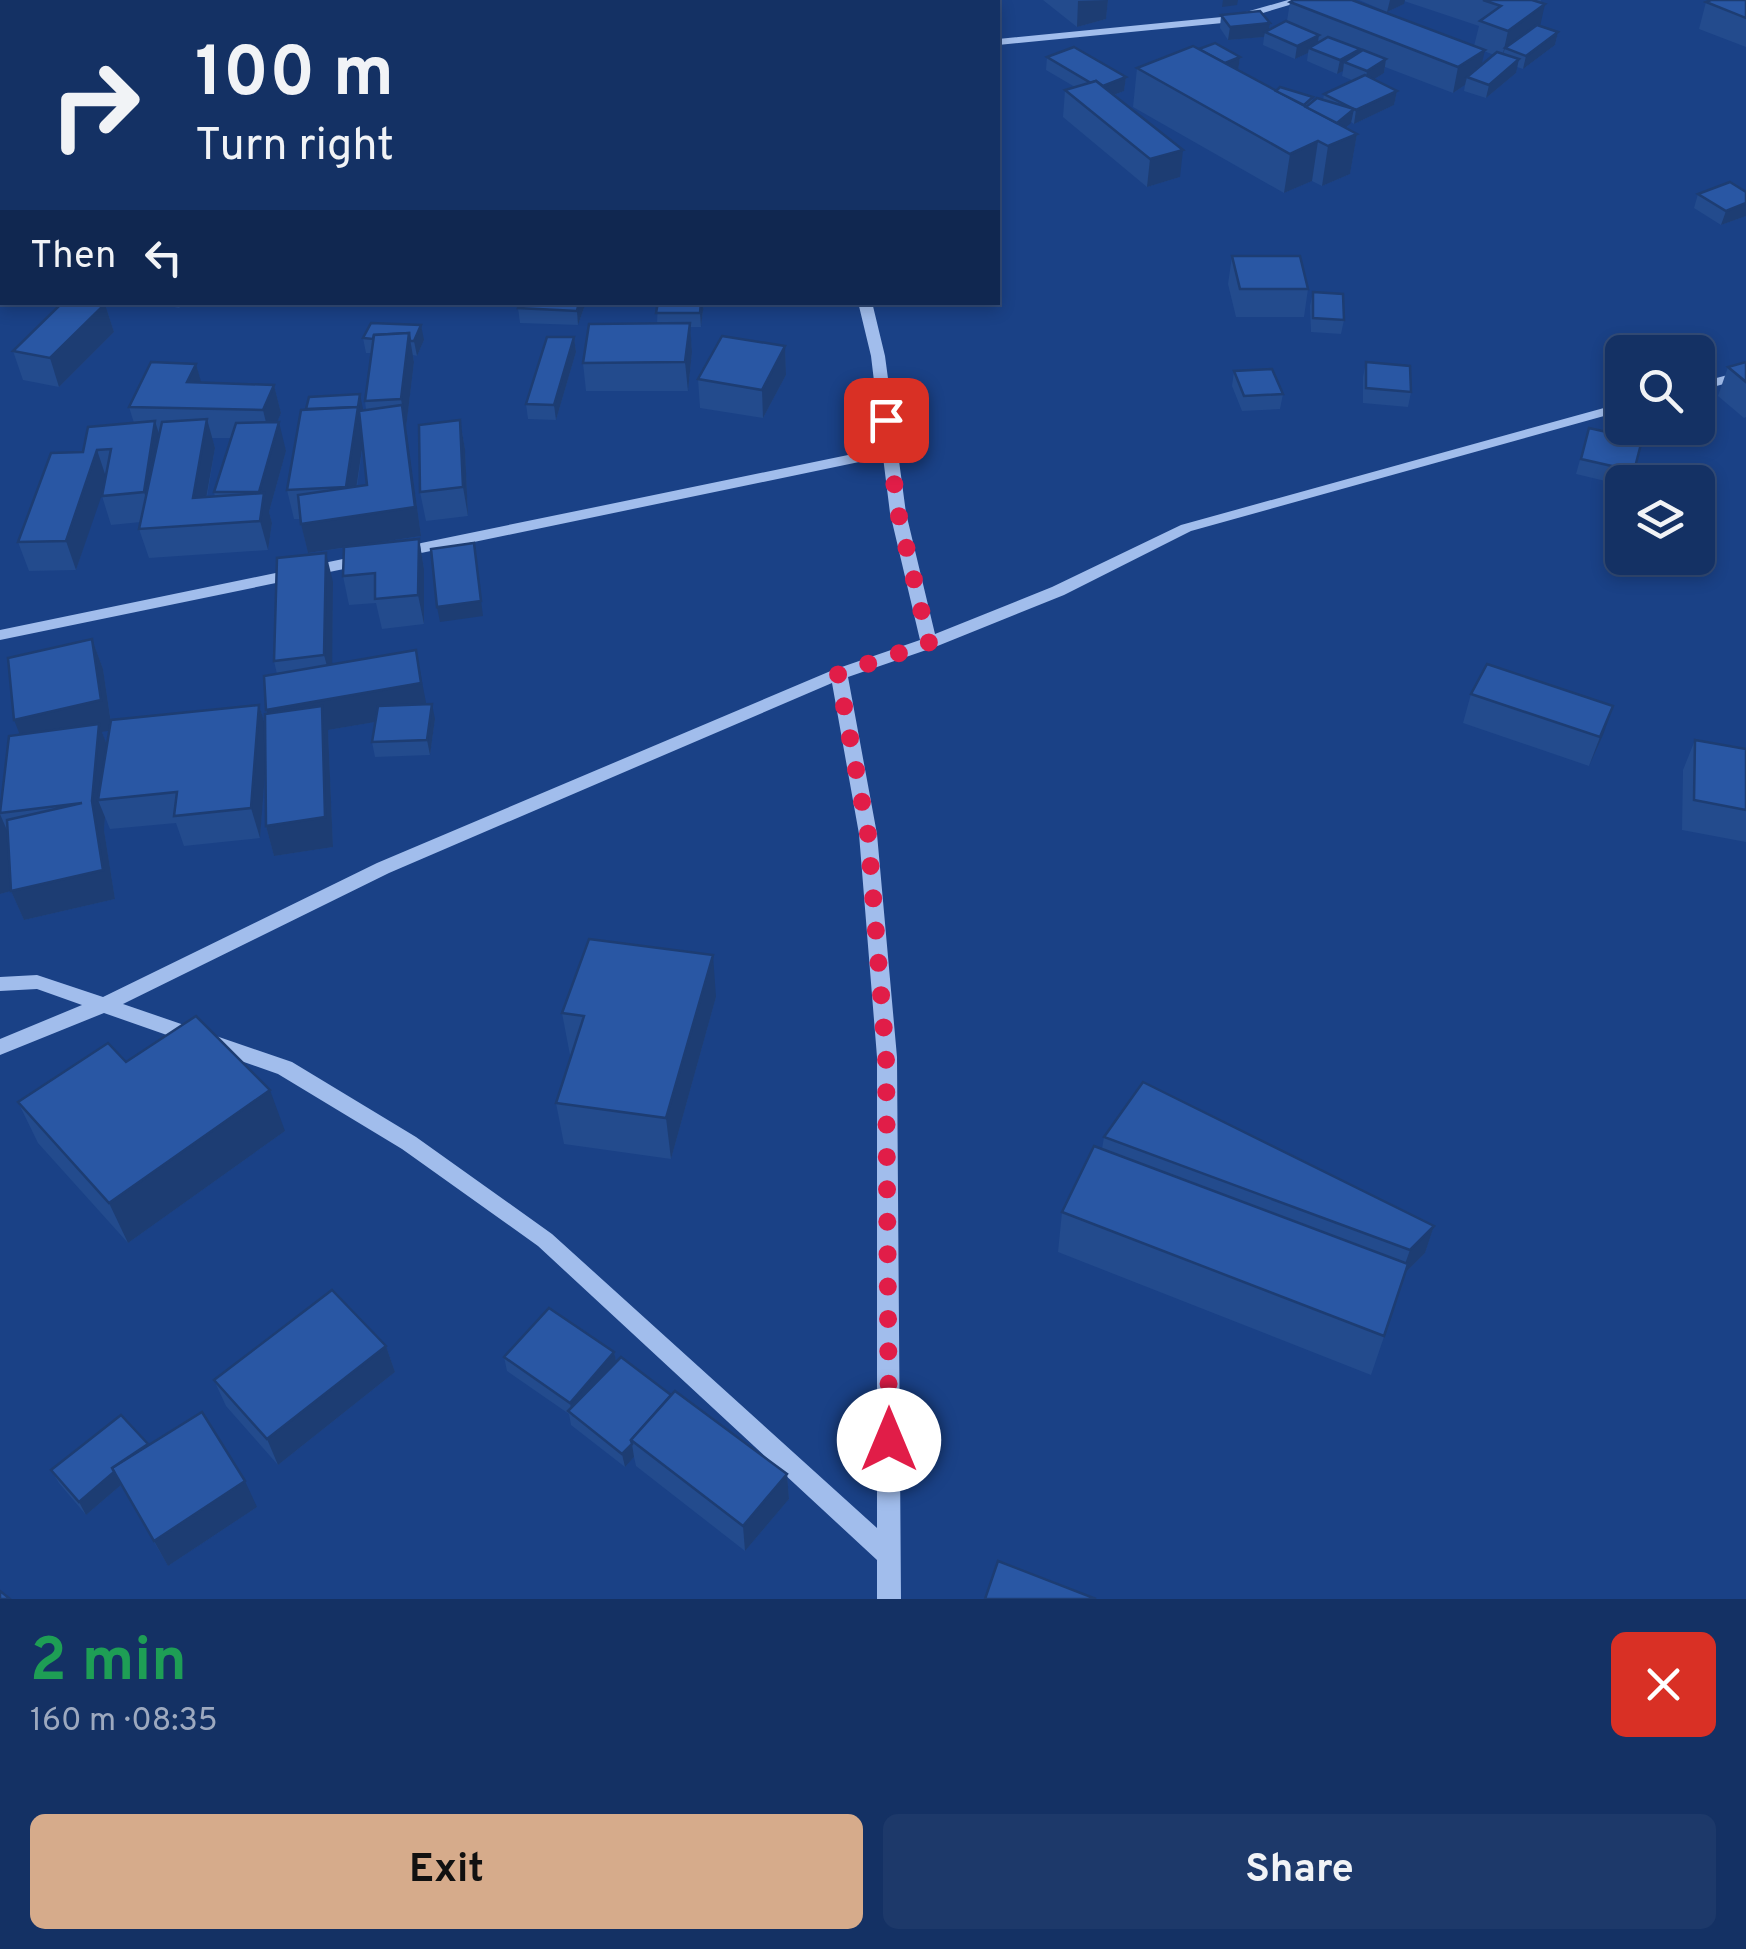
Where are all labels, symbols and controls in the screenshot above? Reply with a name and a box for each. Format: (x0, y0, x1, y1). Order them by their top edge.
text: 100 m (195, 32, 394, 121)
icon: right (30, 40, 160, 170)
text: Turn right (195, 119, 394, 176)
icon: left (136, 230, 191, 285)
text: Then (30, 233, 116, 282)
map controls (1605, 335, 1715, 575)
button: search (1605, 335, 1715, 445)
pin (844, 378, 929, 463)
icon: arrive (859, 393, 914, 448)
button: layers (1605, 465, 1715, 575)
position arrow (837, 1388, 941, 1492)
text: 2 min (30, 1626, 187, 1702)
button: close (1611, 1632, 1716, 1737)
text: 160 m · 08:35 (30, 1702, 218, 1742)
button: Exit (30, 1814, 863, 1929)
button: Share (883, 1814, 1716, 1929)

